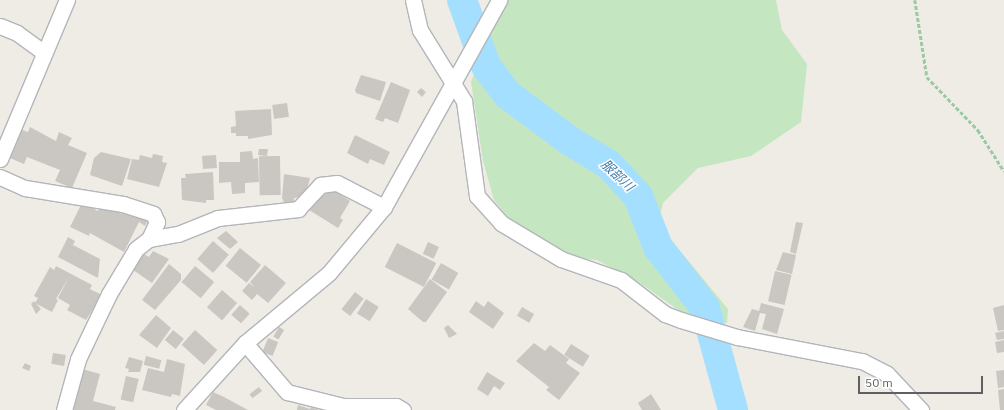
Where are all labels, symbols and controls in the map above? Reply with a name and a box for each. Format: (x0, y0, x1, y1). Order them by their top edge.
water label: 服部川 (597, 157, 637, 195)
scale bar (860, 368, 985, 394)
text: 50 m (865, 375, 893, 390)

